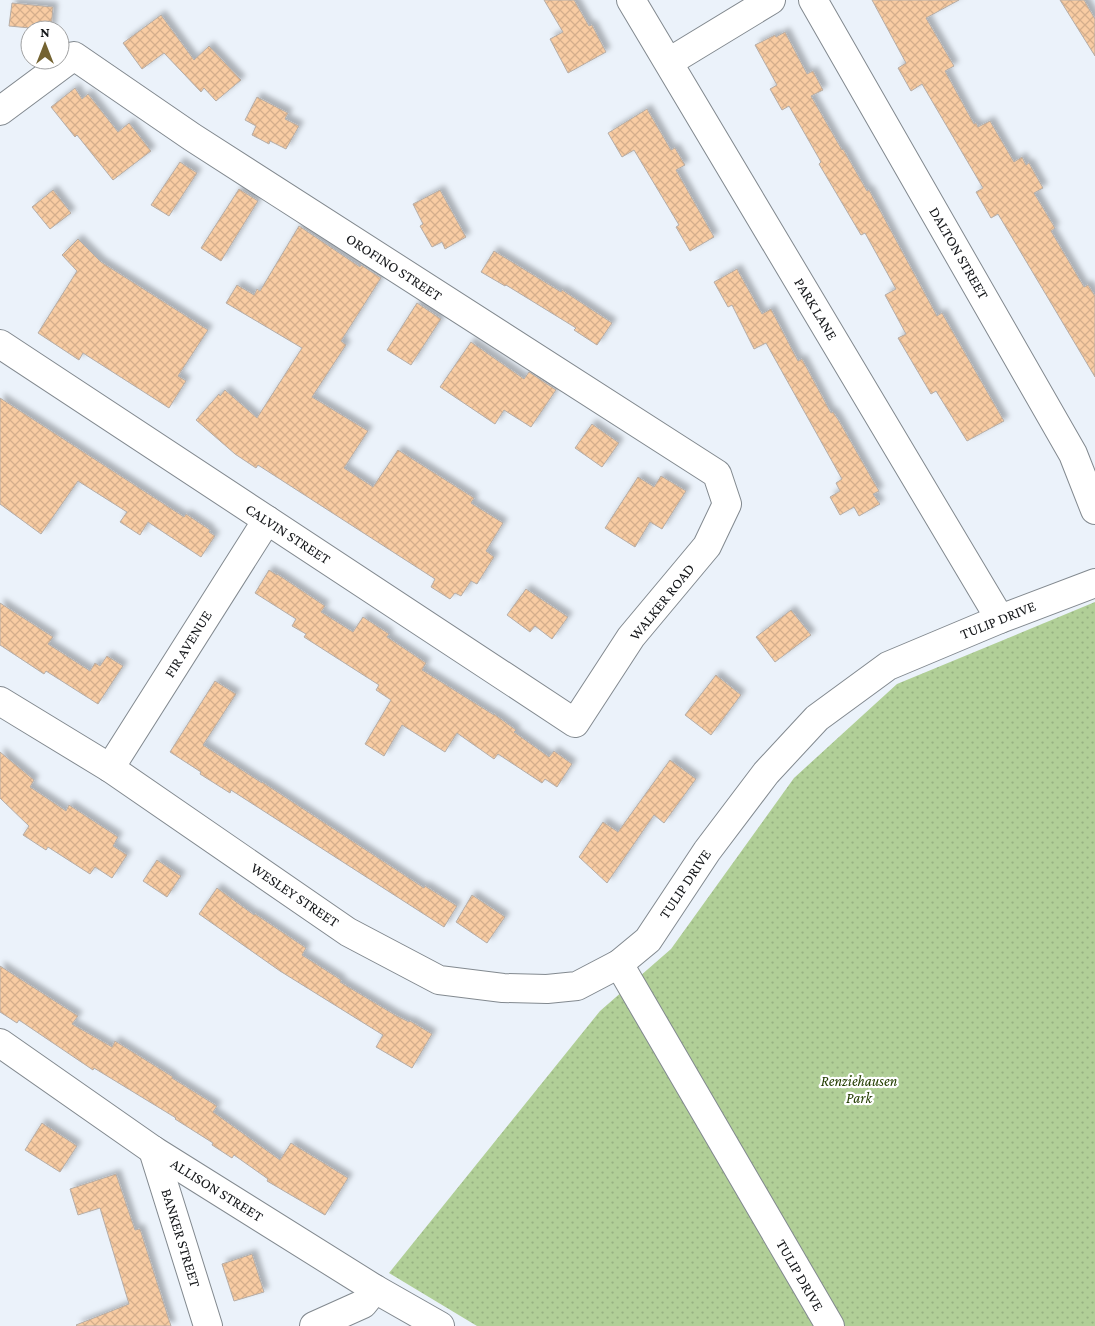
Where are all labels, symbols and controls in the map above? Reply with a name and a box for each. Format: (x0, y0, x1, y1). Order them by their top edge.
north arrow (20, 20, 70, 70)
text: N (40, 24, 50, 40)
street label: DALTON STREET (926, 204, 992, 302)
street label: OROFINO STREET (343, 230, 445, 304)
street label: PARK LANE (791, 275, 841, 343)
street label: CALVIN STREET (243, 501, 333, 567)
street label: WALKER ROAD (626, 561, 698, 643)
street label: TULIP DRIVE (958, 598, 1038, 642)
street label: FIR AVENUE (161, 608, 215, 680)
street label: TULIP DRIVE (656, 846, 714, 922)
street label: WESLEY STREET (248, 860, 342, 930)
park label: Renziehausen Park (821, 1073, 898, 1106)
street label: ALLISON STREET (168, 1155, 266, 1225)
street label: BANKER STREET (158, 1187, 204, 1289)
street label: TULIP DRIVE (773, 1236, 827, 1314)

